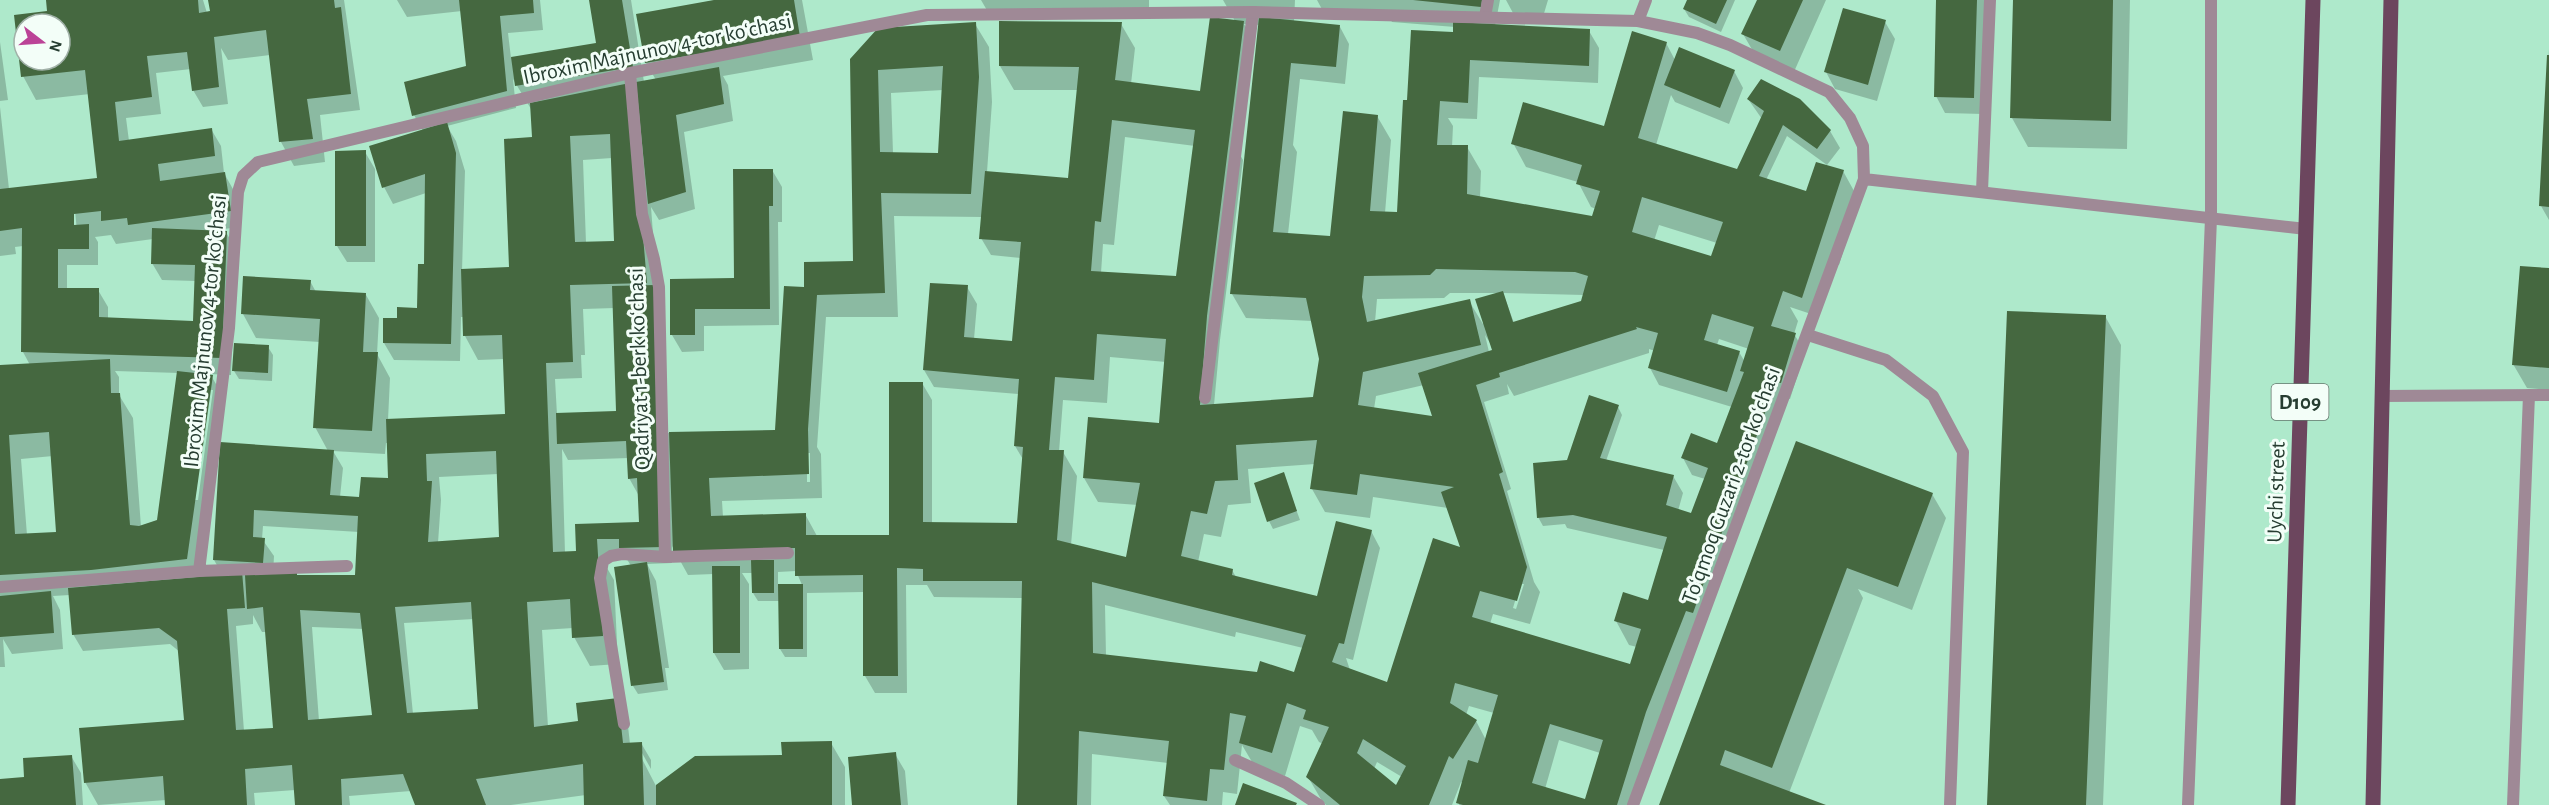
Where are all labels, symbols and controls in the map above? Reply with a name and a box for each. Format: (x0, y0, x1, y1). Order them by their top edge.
street label: Ibroxim Majnunov 4-tor koʻchasi (521, 10, 793, 88)
north arrow (12, 12, 72, 72)
text: N (46, 38, 65, 54)
street label: Ibroxim Majnunov 4-tor koʻchasi (180, 194, 230, 468)
street label: Qadriyat 1-berk koʻchasi (624, 268, 654, 470)
street label: Toʻqmoq Guzari 2-tor koʻchasi (1678, 364, 1784, 606)
road number: D109 (2272, 384, 2328, 420)
street label: Uychi street (2263, 441, 2289, 543)

